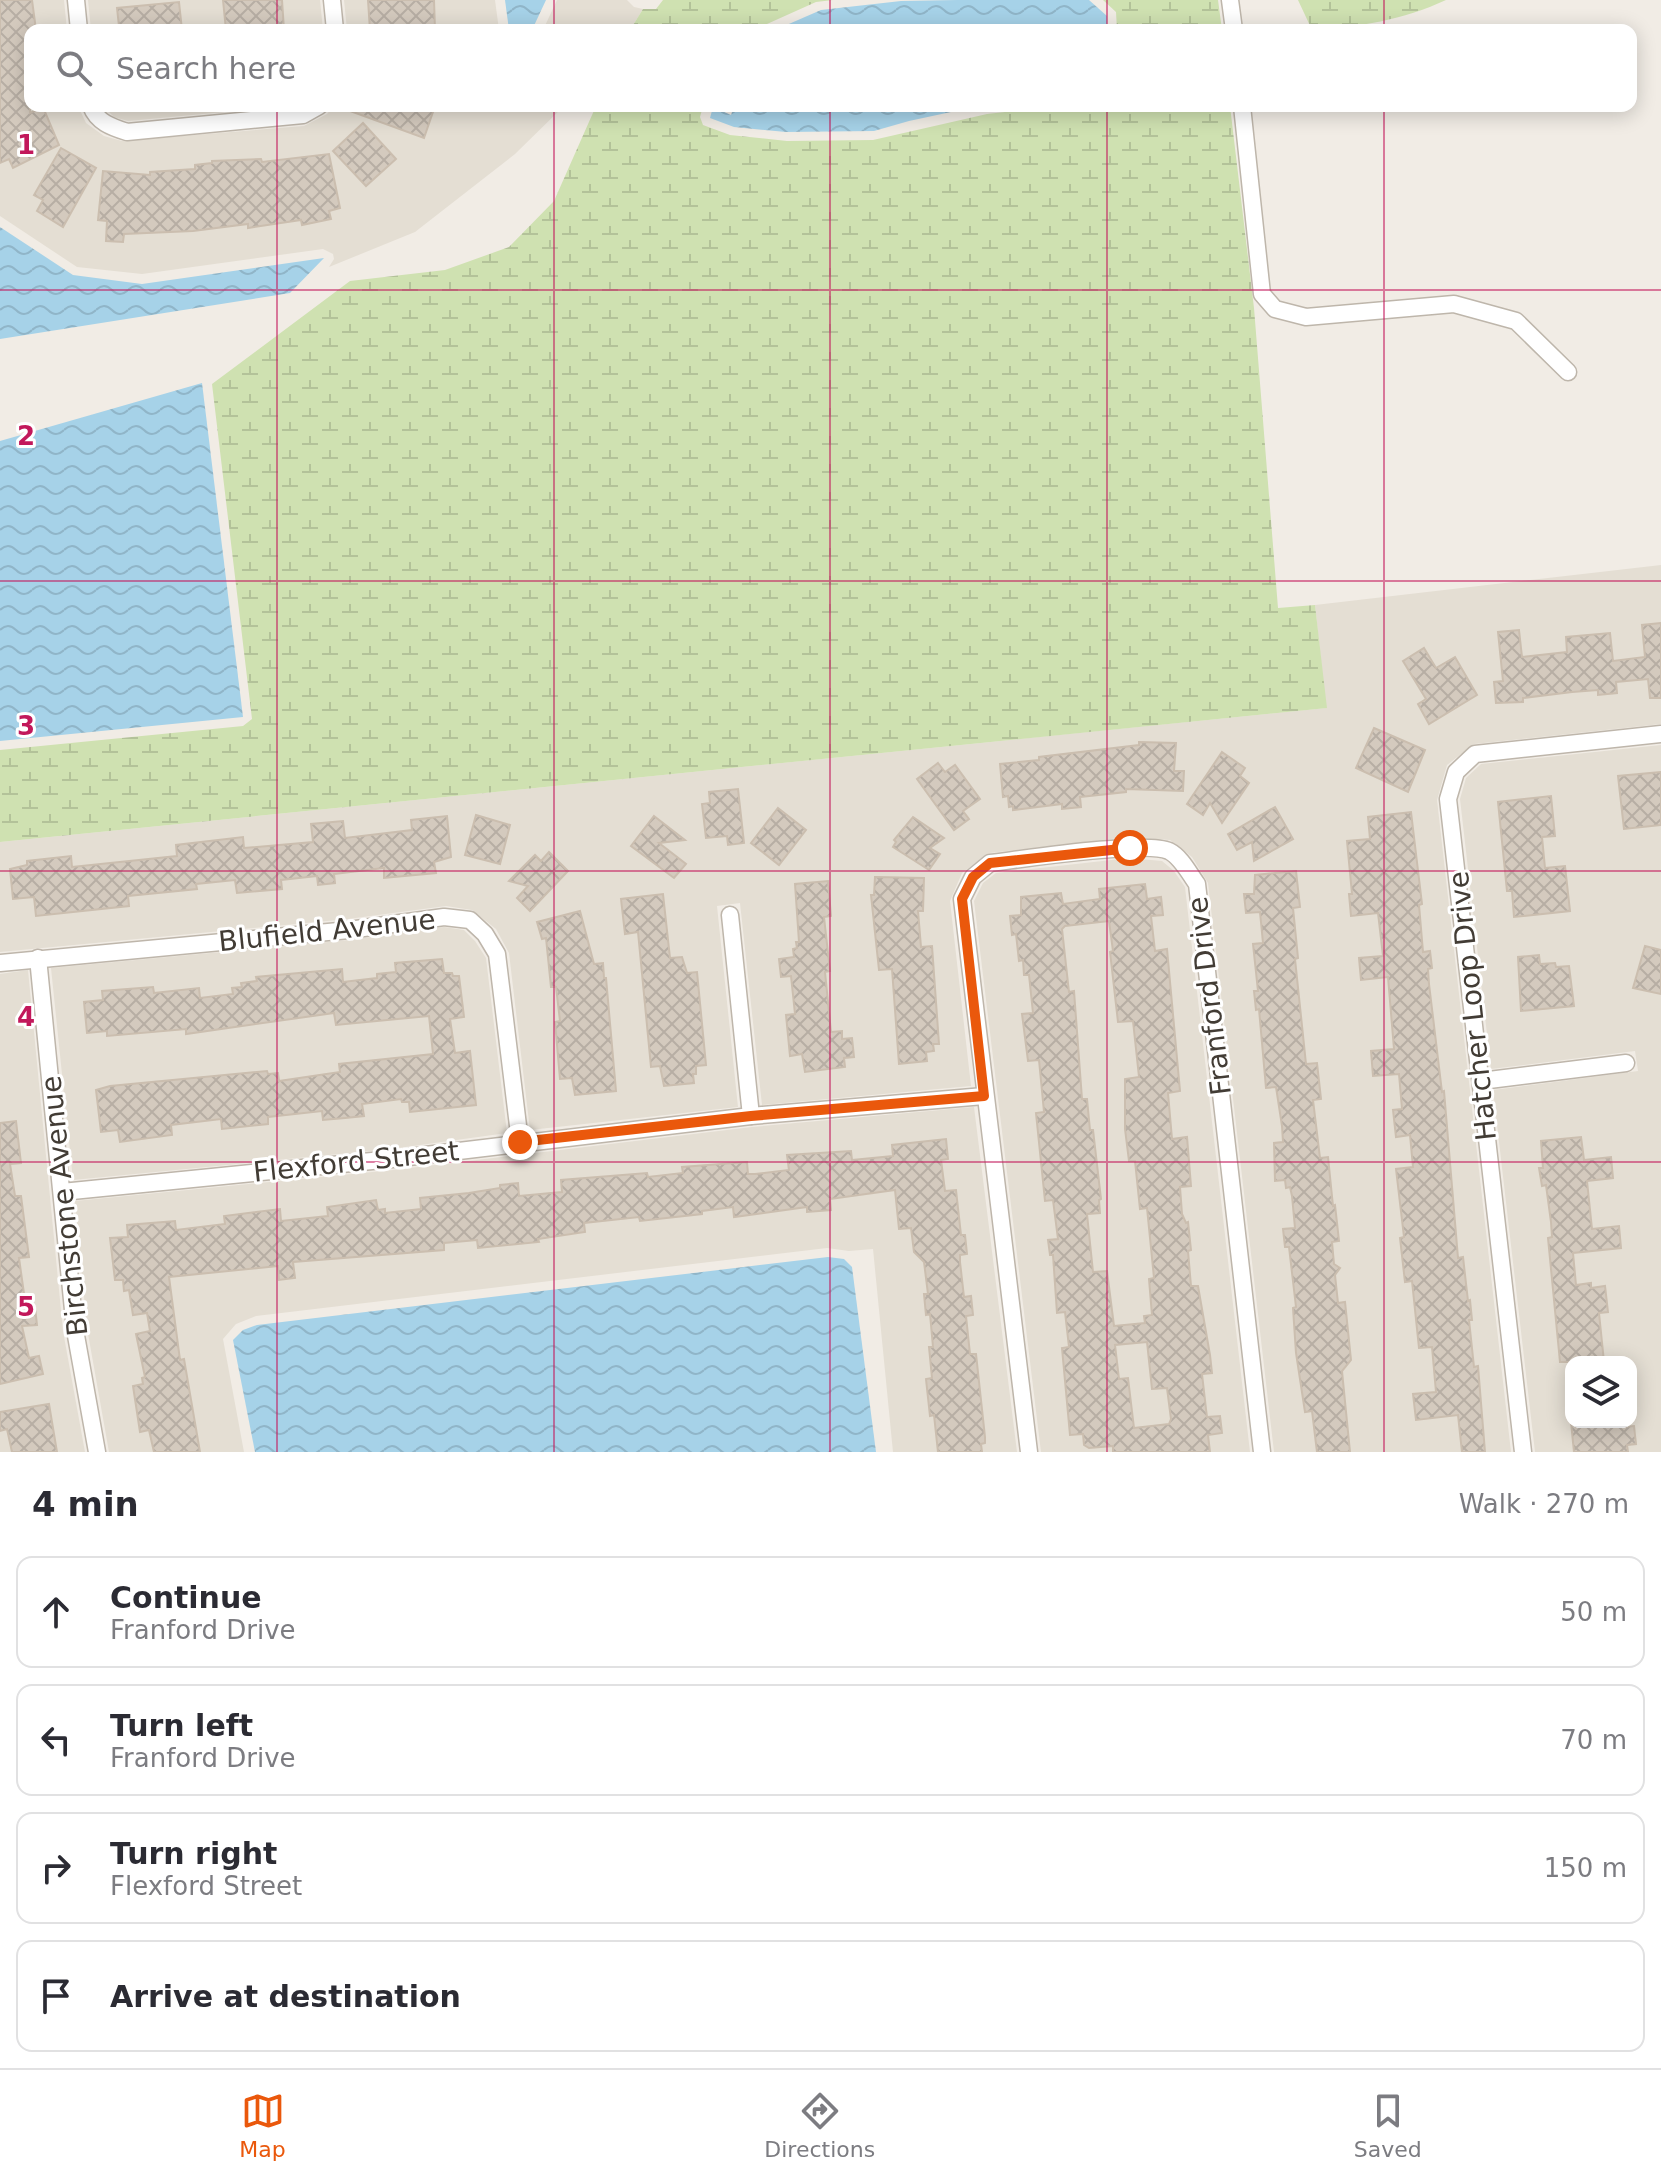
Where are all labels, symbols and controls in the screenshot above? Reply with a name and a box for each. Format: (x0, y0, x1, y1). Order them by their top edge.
search box (24, 24, 1637, 112)
icon: search (52, 46, 96, 90)
text: Search here (116, 51, 296, 86)
text: 1 (17, 130, 35, 160)
text: 2 (17, 421, 35, 451)
text: 3 (17, 711, 35, 741)
route start (1112, 830, 1148, 866)
street label: Hatcher Loop Drive (1442, 870, 1503, 1142)
street label: Franford Drive (1181, 895, 1238, 1097)
street label: Blufield Avenue (217, 903, 437, 958)
text: 4 (17, 1002, 35, 1032)
street label: Birchstone Avenue (34, 1074, 95, 1338)
route end (502, 1124, 538, 1160)
street label: Flexford Street (251, 1134, 461, 1189)
text: 5 (17, 1292, 35, 1322)
map controls (1565, 1356, 1637, 1428)
button: layers (1565, 1356, 1637, 1428)
text: 4 min (32, 1484, 139, 1524)
text: Walk · 270 m (1459, 1489, 1629, 1519)
text: Continue (110, 1580, 262, 1615)
icon: ahead (34, 1590, 78, 1634)
text: 50 m (1560, 1597, 1627, 1627)
text: Franford Drive (110, 1615, 296, 1645)
text: Turn left (110, 1708, 253, 1743)
icon: left (34, 1718, 78, 1762)
text: 70 m (1560, 1725, 1627, 1755)
text: Franford Drive (110, 1743, 296, 1773)
text: Turn right (110, 1836, 277, 1871)
icon: right (34, 1846, 78, 1890)
text: 150 m (1544, 1853, 1627, 1883)
text: Flexford Street (110, 1871, 302, 1901)
icon: arrive (34, 1974, 78, 2018)
text: Arrive at destination (110, 1979, 461, 2014)
tab: Map (239, 2089, 286, 2162)
tab: Directions (764, 2089, 875, 2162)
tab: Saved (1354, 2089, 1422, 2162)

